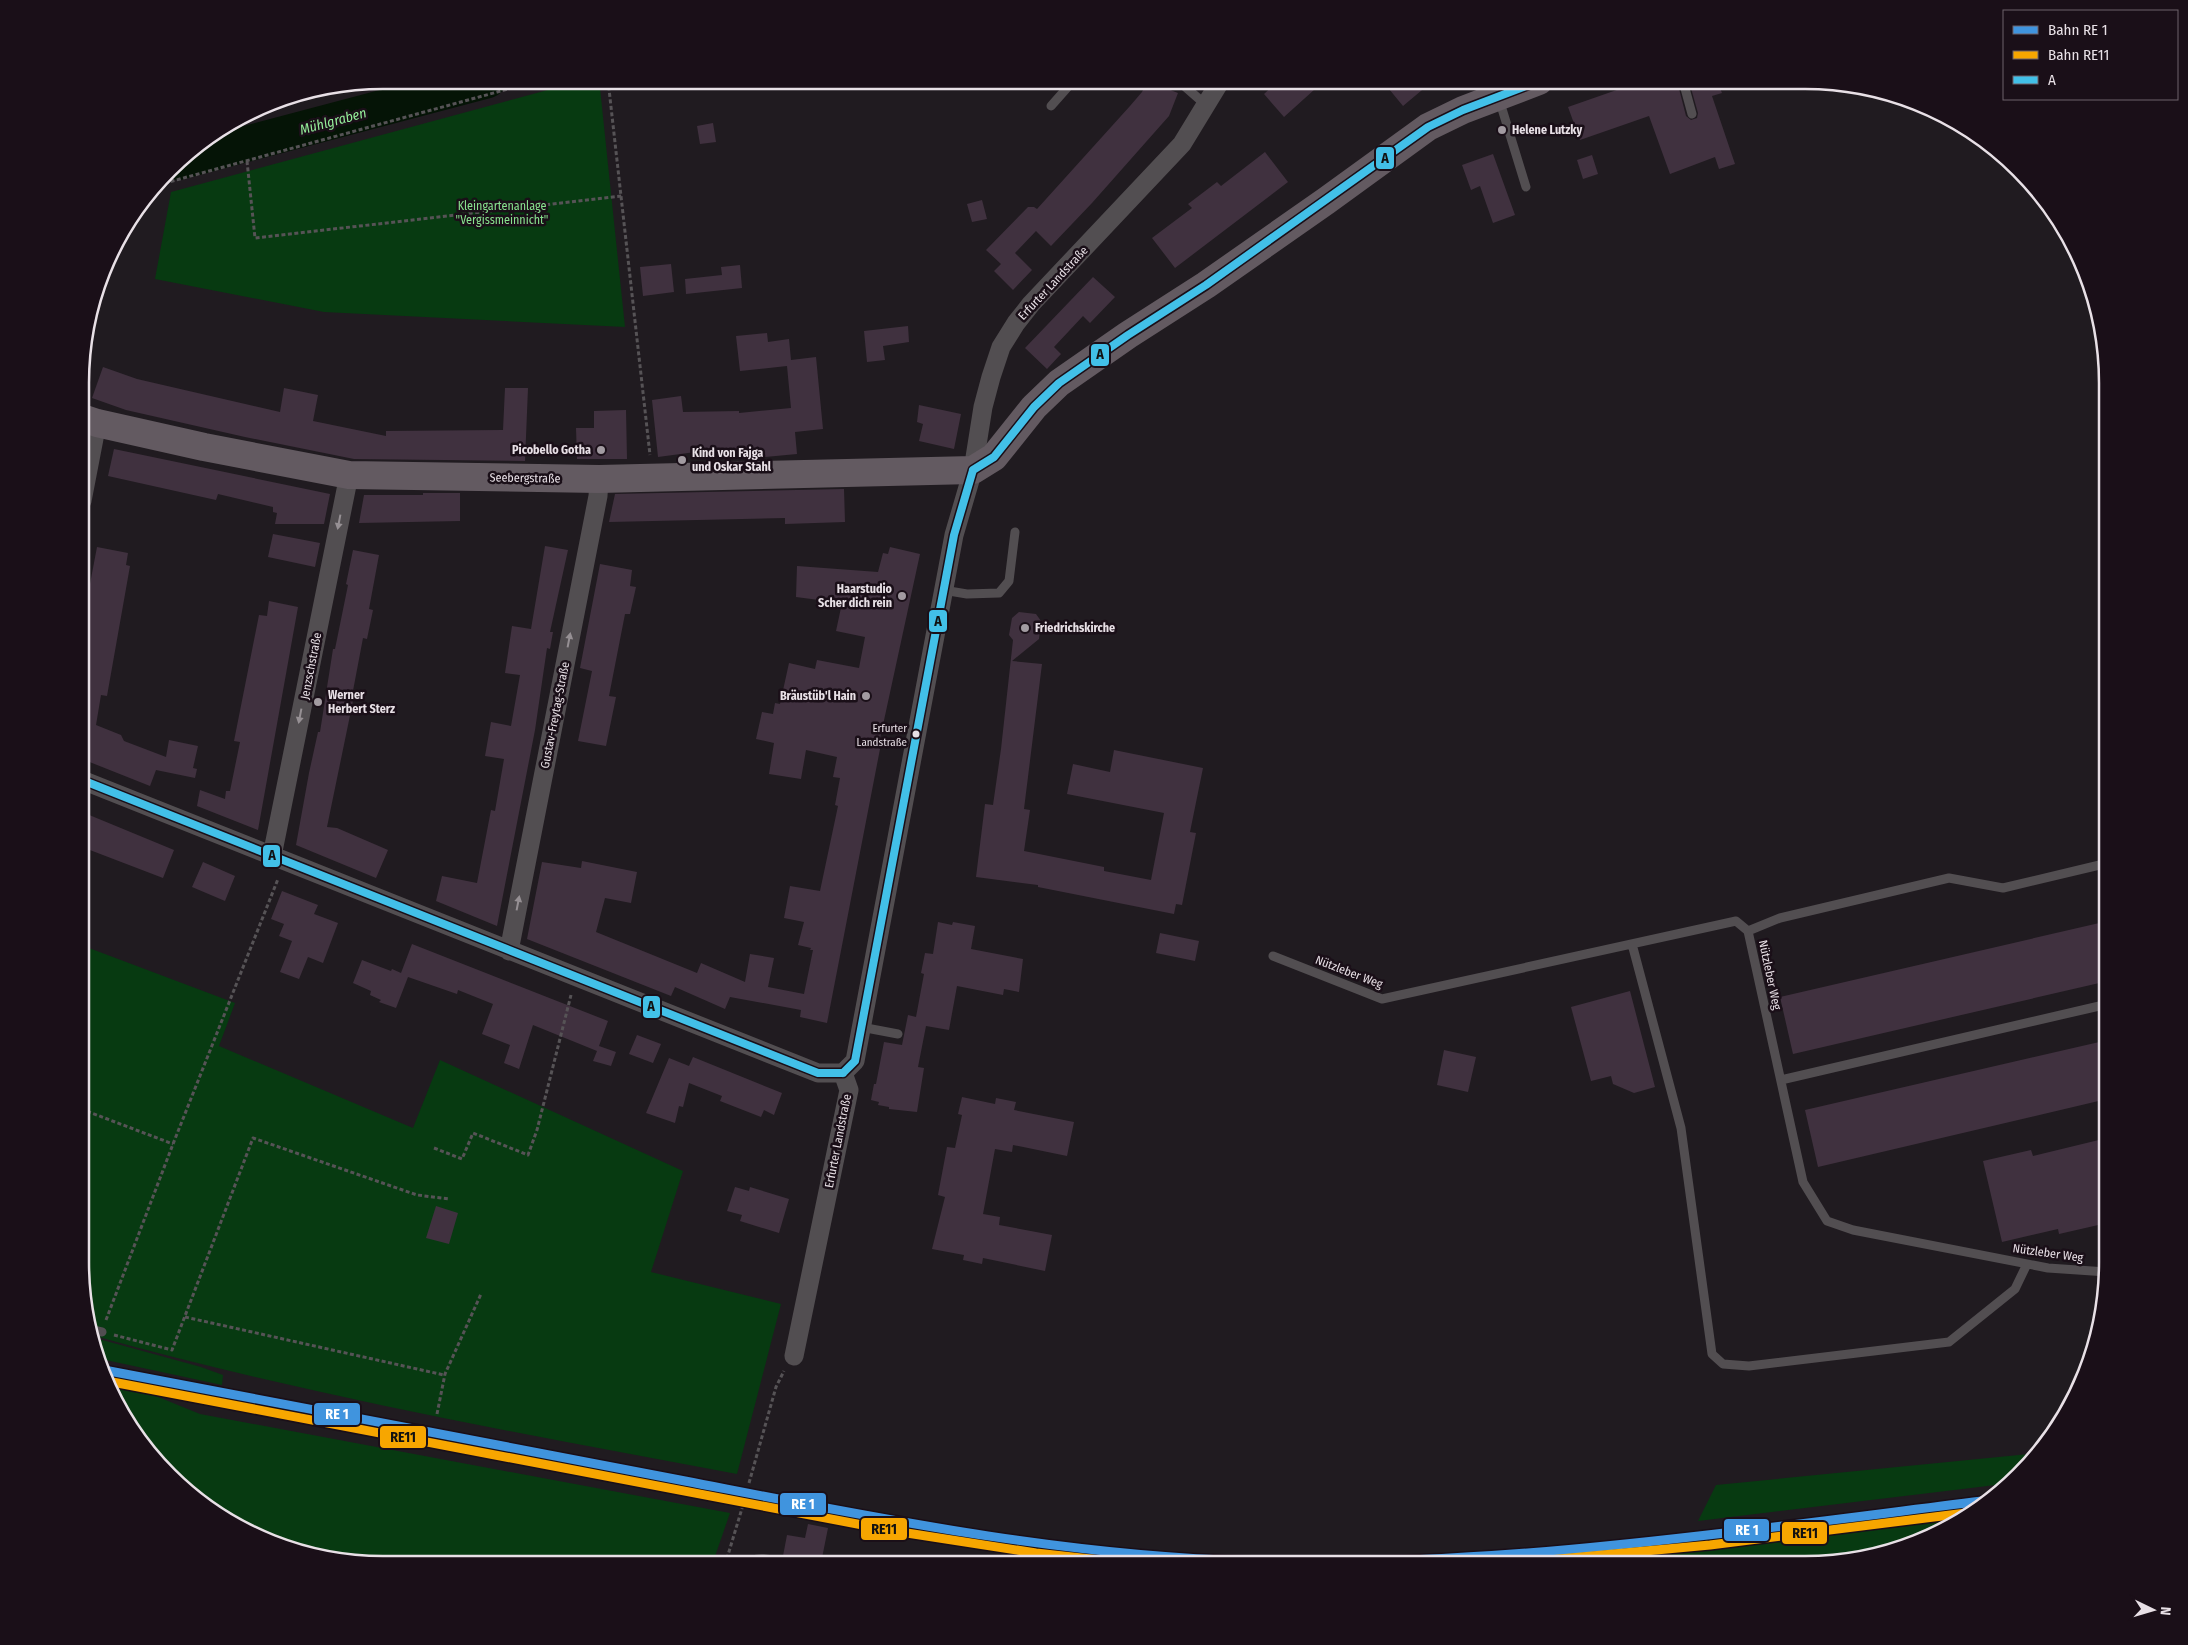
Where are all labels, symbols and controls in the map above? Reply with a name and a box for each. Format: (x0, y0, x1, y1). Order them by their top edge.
legend (2003, 10, 2178, 100)
text: Bahn RE 1 (2048, 21, 2107, 39)
text: Bahn RE11 (2048, 46, 2109, 64)
text: A (2048, 71, 2056, 89)
water label: Mühlgraben (298, 104, 368, 139)
place label: Helene Lutzky (1512, 123, 1582, 137)
marker: Helene Lutzky (1496, 124, 1508, 136)
line badge: A (1375, 146, 1395, 170)
text: A (1380, 150, 1389, 167)
park label: Kleingartenanlage "Vergissmeinnicht" (456, 199, 548, 227)
street label: Erfurter Landstraße (1015, 243, 1091, 323)
line badge: A (1090, 343, 1110, 367)
text: A (1095, 346, 1104, 363)
place label: Picobello Gotha (512, 443, 591, 457)
marker: Picobello Gotha (595, 444, 607, 456)
place label: Kind von Fajga und Oskar Stahl (692, 446, 772, 474)
marker: Kind von Fajga und Oskar Stahl (676, 454, 688, 466)
street label: Seebergstraße (489, 470, 561, 486)
one-way arrow (335, 515, 343, 530)
place label: Haarstudio Scher dich rein (818, 582, 893, 610)
marker: Haarstudio Scher dich rein (896, 590, 908, 602)
line badge: A (928, 609, 948, 633)
text: A (933, 613, 942, 630)
place label: Friedrichskirche (1035, 621, 1115, 635)
marker: Friedrichskirche (1019, 622, 1031, 634)
street label: Jenzschstraße (298, 631, 324, 701)
one-way arrow (566, 632, 574, 648)
street label: Gustav-Freytag-Straße (538, 660, 572, 770)
place label: Werner Herbert Sterz (328, 688, 395, 716)
place label: Bräustüb'l Hain (780, 689, 856, 703)
marker: Bräustüb'l Hain (860, 690, 872, 702)
marker: Werner Herbert Sterz (312, 696, 324, 708)
one-way arrow (296, 709, 304, 725)
place label: Erfurter Landstraße (857, 722, 907, 749)
marker: Erfurter Landstraße (911, 729, 921, 739)
line badge: A (262, 844, 281, 868)
text: A (267, 847, 276, 864)
one-way arrow (514, 895, 522, 910)
street label: Nützleber Weg (1756, 939, 1784, 1012)
street label: Nützleber Weg (1313, 953, 1385, 991)
line badge: A (642, 995, 661, 1019)
text: A (646, 998, 655, 1015)
street label: Erfurter Landstraße (822, 1093, 854, 1189)
street label: Nützleber Weg (2012, 1241, 2084, 1265)
line badge: RE 1 (313, 1402, 361, 1426)
text: RE 1 (325, 1406, 349, 1423)
line badge: RE11 (379, 1425, 427, 1449)
text: RE11 (390, 1429, 416, 1446)
line badge: RE 1 (779, 1492, 827, 1516)
text: RE 1 (791, 1496, 815, 1513)
line badge: RE11 (860, 1517, 908, 1541)
line badge: RE 1 (1723, 1518, 1770, 1542)
text: RE11 (871, 1521, 897, 1538)
line badge: RE11 (1781, 1521, 1828, 1545)
text: RE 1 (1735, 1522, 1759, 1539)
text: RE11 (1792, 1525, 1818, 1542)
north arrow (2128, 1585, 2178, 1635)
text: N (2157, 1606, 2174, 1616)

